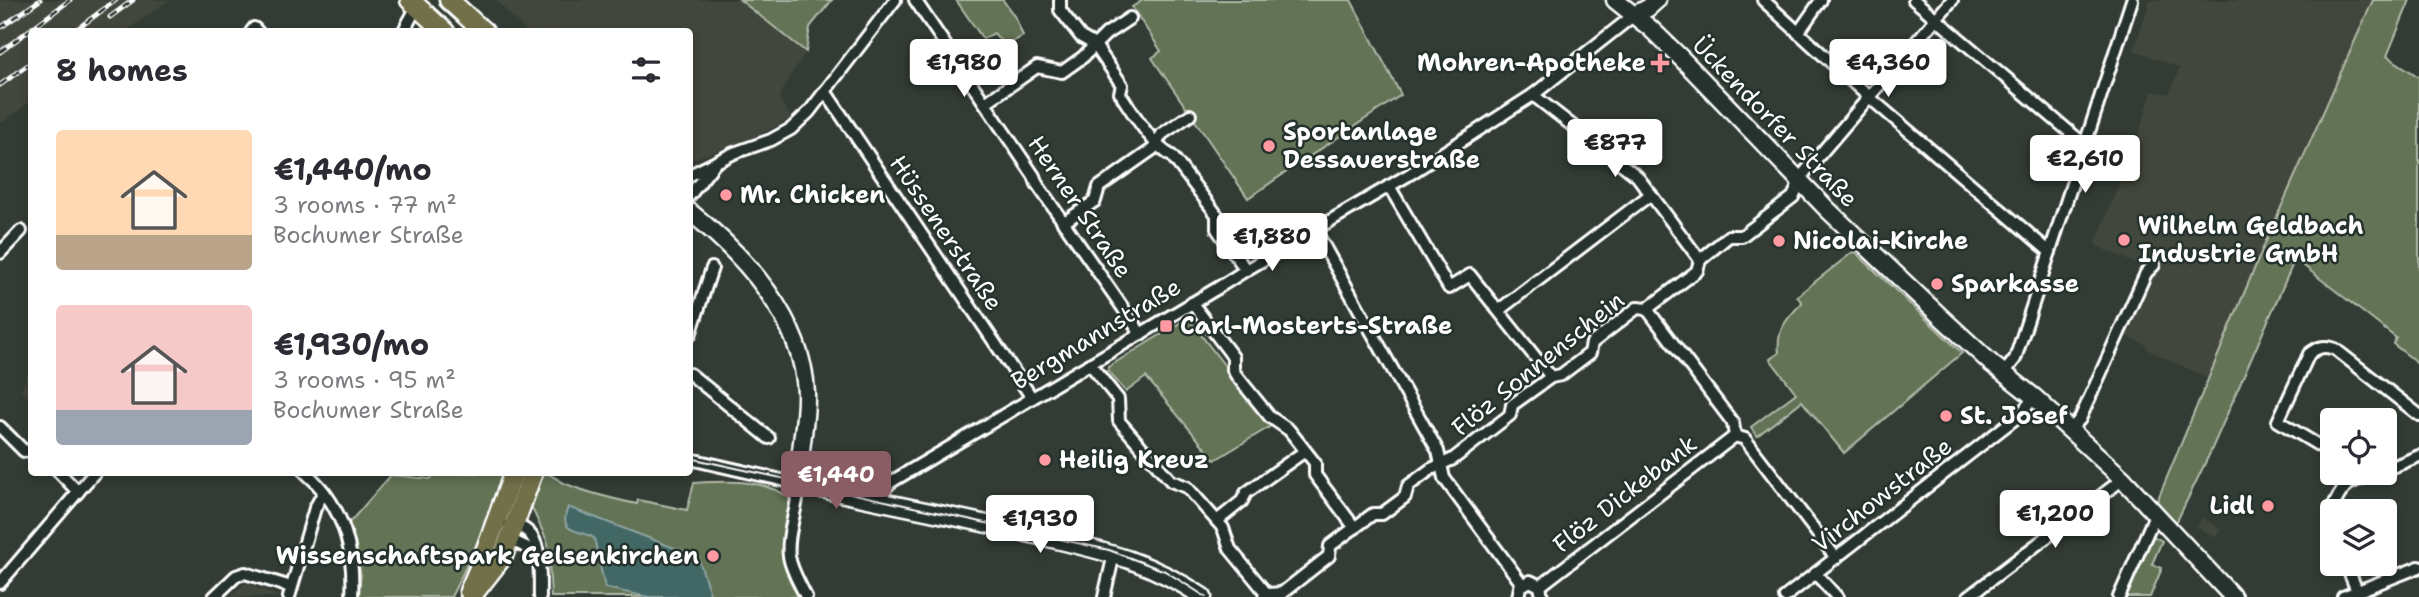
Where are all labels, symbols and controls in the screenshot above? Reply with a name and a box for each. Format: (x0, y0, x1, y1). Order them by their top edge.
street label: Ückendorfer Straße (1685, 30, 1865, 214)
pin: €1,980 (907, 40, 1021, 99)
pin: €4,360 (1831, 40, 1945, 99)
text: €1,980 (926, 47, 1002, 77)
place label: Mohren-Apotheke (1417, 47, 1646, 79)
text: €4,360 (1845, 47, 1931, 77)
text: 8 homes (56, 50, 188, 91)
icon: filters (627, 51, 665, 89)
marker: Mohren-Apotheke (1652, 55, 1668, 71)
place label: Sportanlage Dessauerstraße (1283, 116, 1480, 176)
pin: €877 (1574, 120, 1656, 179)
text: €877 (1583, 127, 1647, 157)
street label: Herner Straße (1020, 129, 1140, 285)
pin: €2,610 (2028, 136, 2142, 195)
marker: Sportanlage Dessauerstraße (1261, 138, 1277, 154)
text: €2,610 (2046, 143, 2124, 173)
text: €1,440/mo (273, 149, 432, 190)
street label: Hüssenerstraße (882, 149, 1010, 317)
icon: home (112, 158, 196, 242)
place label: Mr. Chicken (740, 179, 885, 211)
marker: Mr. Chicken (718, 187, 734, 203)
text: 3 rooms · 77 m² (273, 190, 457, 220)
place label: Wilhelm Geldbach Industrie GmbH (2138, 210, 2364, 270)
pin: €1,880 (1215, 214, 1329, 273)
text: Bochumer Straße (273, 220, 464, 250)
text: €1,880 (1233, 221, 1311, 251)
place label: Nicolai-Kirche (1793, 225, 1968, 257)
marker: Wilhelm Geldbach Industrie GmbH (2116, 232, 2132, 248)
marker: Nicolai-Kirche (1771, 233, 1787, 249)
place label: Sparkasse (1951, 268, 2079, 300)
street label: Bergmannstraße (1005, 271, 1187, 397)
marker: Sparkasse (1929, 276, 1945, 292)
street label: Flöz Sonnenschein (1445, 284, 1631, 444)
place label: Carl-Mosterts-Straße (1180, 310, 1452, 342)
marker: Carl-Mosterts-Straße (1158, 318, 1174, 334)
text: €1,930/mo (273, 324, 429, 365)
icon: home (112, 333, 196, 417)
text: 3 rooms · 95 m² (273, 365, 456, 395)
text: Bochumer Straße (273, 395, 464, 425)
place label: St. Josef (1960, 400, 2068, 432)
marker: St. Josef (1938, 408, 1954, 424)
map controls (2320, 408, 2397, 576)
button: locate (2320, 408, 2397, 485)
street label: Flöz Dickebank (1547, 428, 1703, 560)
street label: Virchowstraße (1805, 430, 1959, 560)
place label: Heilig Kreuz (1059, 444, 1209, 476)
pin: €1,440 (779, 452, 893, 511)
marker: Heilig Kreuz (1037, 452, 1053, 468)
text: €1,440 (797, 459, 875, 489)
pin: €1,200 (1998, 490, 2112, 550)
place label: Lidl (2209, 490, 2254, 522)
pin: €1,930 (983, 496, 1097, 555)
text: €1,200 (2016, 498, 2094, 528)
marker: Lidl (2260, 498, 2276, 514)
button: layers (2320, 499, 2397, 576)
text: €1,930 (1002, 503, 1078, 533)
place label: Wissenschaftspark Gelsenkirchen (276, 540, 699, 572)
marker: Wissenschaftspark Gelsenkirchen (705, 548, 721, 564)

